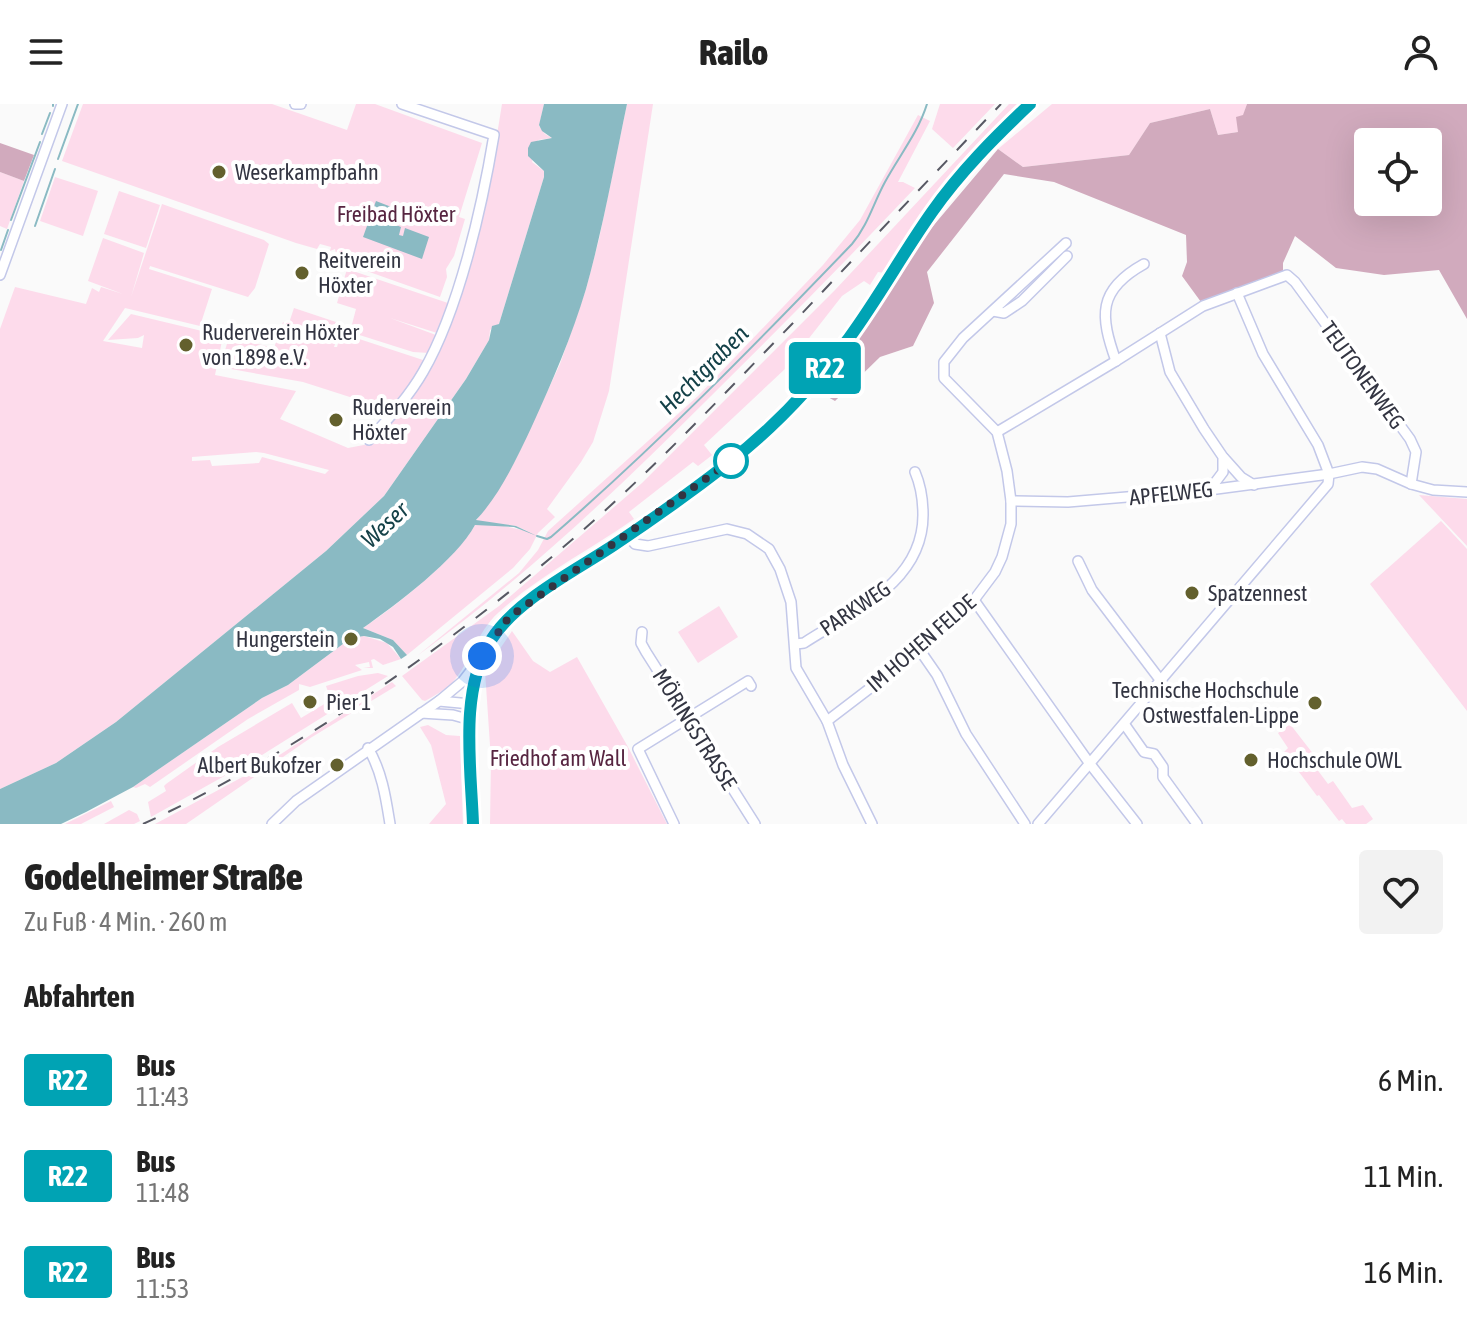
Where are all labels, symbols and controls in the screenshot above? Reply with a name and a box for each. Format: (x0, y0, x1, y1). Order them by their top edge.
icon: menu (24, 30, 68, 74)
icon: person (1399, 30, 1443, 74)
text: Railo (699, 31, 768, 73)
map controls (1354, 128, 1442, 216)
button: locate (1354, 128, 1442, 216)
place label: Weserkampfbahn (235, 159, 379, 185)
marker: Weserkampfbahn (210, 163, 228, 181)
park label: Freibad Höxter (337, 201, 456, 227)
place label: Reitverein Höxter (318, 247, 401, 298)
marker: Reitverein Höxter (293, 264, 311, 282)
street label: TEUTONENWEG (1315, 316, 1411, 434)
place label: Ruderverein Höxter von 1898 e.V. (202, 319, 359, 370)
water label: Hechtgraben (654, 319, 754, 420)
marker: Ruderverein Höxter von 1898 e.V. (177, 336, 195, 354)
line badge: R22 (779, 342, 871, 394)
text: R22 (805, 352, 845, 384)
place label: Ruderverein Höxter (352, 394, 452, 445)
marker: Ruderverein Höxter (327, 411, 345, 429)
unlabelled marker (714, 444, 748, 478)
street label: APFELWEG (1128, 476, 1214, 510)
water label: Weser (356, 496, 414, 553)
street label: PARKWEG (815, 575, 895, 641)
place label: Spatzennest (1208, 580, 1307, 606)
marker: Spatzennest (1183, 584, 1201, 602)
street label: IM HOHEN FELDE (861, 588, 981, 697)
place label: Hungerstein (236, 626, 335, 652)
marker: Hungerstein (342, 630, 360, 648)
your location (462, 636, 502, 676)
street label: MÖRINGSTRASSE (648, 664, 743, 795)
place label: Technische Hochschule Ostwestfalen-Lippe (1112, 677, 1299, 728)
place label: Pier 1 (326, 689, 371, 715)
marker: Pier 1 (301, 693, 319, 711)
marker: Technische Hochschule Ostwestfalen-Lippe (1306, 694, 1324, 712)
park label: Friedhof am Wall (490, 745, 626, 771)
place label: Hochschule OWL (1267, 747, 1402, 773)
marker: Hochschule OWL (1242, 751, 1260, 769)
place label: Albert Bukofzer (197, 752, 322, 778)
marker: Albert Bukofzer (328, 756, 346, 774)
button: heart (1359, 850, 1443, 934)
text: Godelheimer Straße (24, 855, 303, 898)
text: Zu Fuß · 4 Min. · 260 m (24, 907, 228, 937)
text: Abfahrten (24, 979, 135, 1013)
text: Bus (136, 1048, 175, 1082)
text: 6 Min. (1378, 1063, 1443, 1097)
text: R22 (48, 1064, 88, 1096)
text: 11:43 (136, 1082, 190, 1112)
text: Bus (136, 1144, 175, 1178)
text: 11 Min. (1364, 1159, 1443, 1193)
text: R22 (48, 1160, 88, 1192)
text: 11:48 (136, 1178, 190, 1208)
text: Bus (136, 1240, 175, 1274)
text: 16 Min. (1364, 1255, 1443, 1289)
text: R22 (48, 1256, 88, 1288)
text: 11:53 (136, 1274, 190, 1304)

